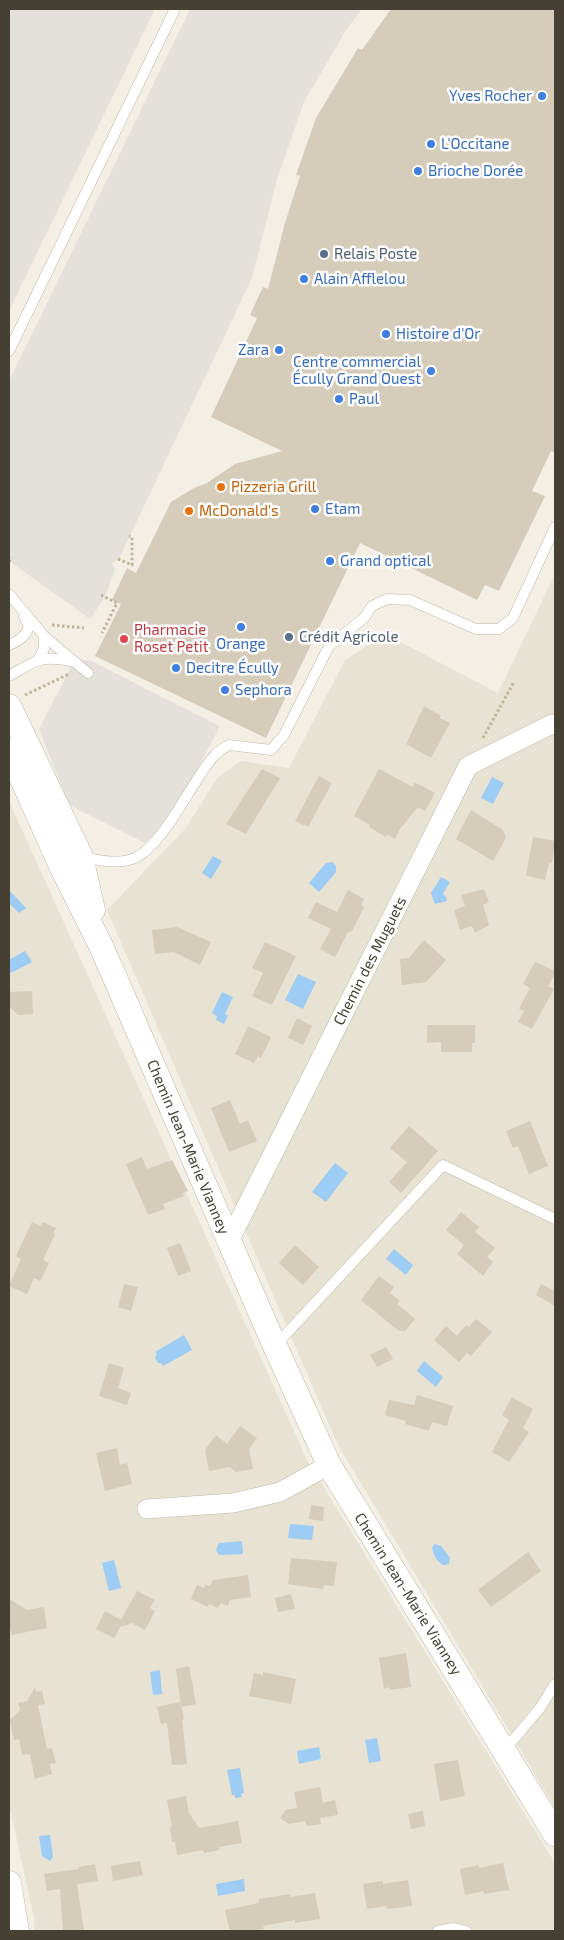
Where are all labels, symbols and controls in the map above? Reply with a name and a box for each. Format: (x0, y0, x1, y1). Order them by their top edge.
place label: Yves Rocher (449, 87, 532, 105)
marker: Yves Rocher (536, 90, 548, 102)
place label: L'Occitane (441, 135, 510, 153)
marker: L'Occitane (425, 138, 437, 150)
place label: Brioche Dorée (428, 162, 523, 180)
marker: Brioche Dorée (412, 165, 424, 177)
place label: Relais Poste (334, 245, 417, 263)
marker: Relais Poste (318, 248, 330, 260)
place label: Alain Afflelou (314, 270, 406, 288)
marker: Alain Afflelou (298, 273, 310, 285)
place label: Histoire d'Or (396, 325, 480, 343)
marker: Histoire d'Or (380, 328, 392, 340)
place label: Zara (238, 341, 269, 359)
marker: Zara (273, 344, 285, 356)
place label: Centre commercial Écully Grand Ouest (293, 353, 421, 388)
marker: Centre commercial Écully Grand Ouest (425, 365, 437, 377)
place label: Paul (349, 390, 379, 408)
marker: Paul (333, 393, 345, 405)
place label: Pizzeria Grill (231, 478, 316, 496)
marker: Pizzeria Grill (215, 481, 227, 493)
place label: Etam (325, 500, 360, 518)
place label: McDonald's (199, 502, 279, 520)
marker: Etam (309, 503, 321, 515)
marker: McDonald's (183, 505, 195, 517)
place label: Grand optical (340, 552, 431, 570)
marker: Grand optical (324, 555, 336, 567)
place label: Pharmacie Roset Petit (134, 621, 208, 656)
marker: Orange (235, 621, 247, 633)
place label: Crédit Agricole (299, 628, 398, 646)
marker: Crédit Agricole (283, 631, 295, 643)
marker: Pharmacie Roset Petit (118, 633, 130, 645)
place label: Orange (216, 635, 266, 653)
place label: Decitre Écully (186, 659, 279, 677)
marker: Decitre Écully (170, 662, 182, 674)
place label: Sephora (235, 681, 292, 699)
marker: Sephora (219, 684, 231, 696)
street label: Chemin des Muguets (330, 894, 410, 1028)
street label: Chemin Jean-Marie Vianney (143, 1057, 233, 1237)
street label: Chemin Jean-Marie Vianney (351, 1509, 465, 1679)

